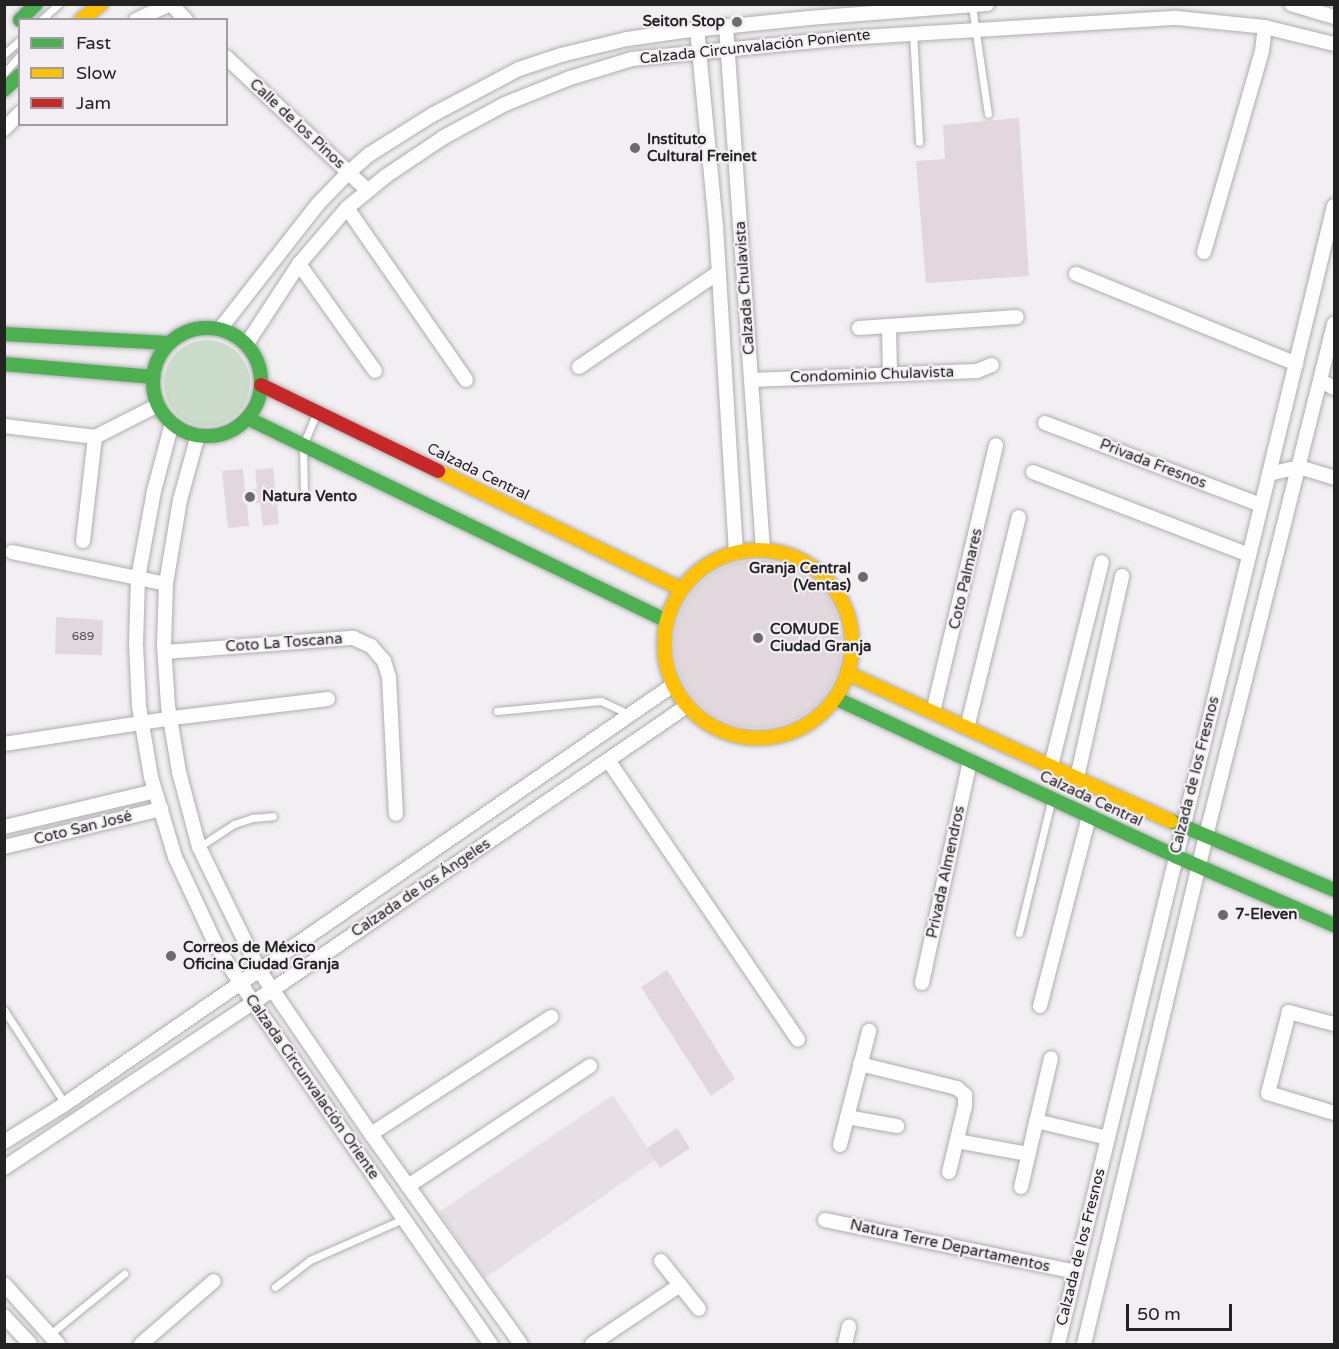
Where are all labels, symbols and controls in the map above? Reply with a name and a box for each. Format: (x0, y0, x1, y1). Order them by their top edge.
place label: Seiton Stop (643, 13, 725, 31)
marker: Seiton Stop (730, 15, 744, 29)
legend (18, 18, 228, 126)
street label: Calzada Circunvalación Poniente (639, 26, 871, 68)
text: Fast (76, 32, 111, 54)
text: Slow (76, 62, 117, 84)
street label: Calle de los Pinos (246, 75, 348, 173)
text: Jam (76, 92, 111, 114)
place label: Instituto Cultural Freinet (647, 130, 757, 165)
marker: Instituto Cultural Freinet (628, 141, 642, 155)
street label: Calzada Chulavista (731, 221, 759, 355)
street label: Condominio Chulavista (790, 363, 954, 387)
street label: Privada Fresnos (1097, 435, 1209, 493)
street label: Calzada Central (424, 439, 532, 505)
place label: Natura Vento (262, 488, 357, 506)
marker: Natura Vento (243, 490, 257, 504)
street label: Coto Palmares (946, 527, 986, 631)
place label: Granja Central (Ventas) (749, 559, 851, 594)
marker: Granja Central (Ventas) (856, 570, 870, 584)
place label: COMUDE Ciudad Granja (770, 620, 871, 655)
house number: 689 (72, 630, 94, 644)
street label: Coto La Toscana (225, 630, 343, 656)
marker: COMUDE Ciudad Granja (751, 631, 765, 645)
street label: Calzada de los Fresnos (1167, 694, 1223, 856)
street label: Calzada Central (1037, 767, 1145, 831)
street label: Privada Almendros (923, 804, 969, 940)
street label: Coto San José (32, 807, 134, 849)
street label: Calzada de los Ángeles (348, 835, 494, 941)
place label: 7-Eleven (1235, 906, 1297, 924)
marker: 7-Eleven (1216, 908, 1230, 922)
place label: Correos de México Oficina Ciudad Granja (183, 938, 339, 973)
marker: Correos de México Oficina Ciudad Granja (164, 949, 178, 963)
street label: Calzada Circunvalación Oriente (241, 991, 383, 1183)
street label: Calzada de los Fresnos (1053, 1166, 1109, 1328)
street label: Natura Terre Departamentos (848, 1216, 1052, 1276)
scale bar (1129, 1292, 1236, 1330)
text: 50 m (1137, 1303, 1181, 1325)

